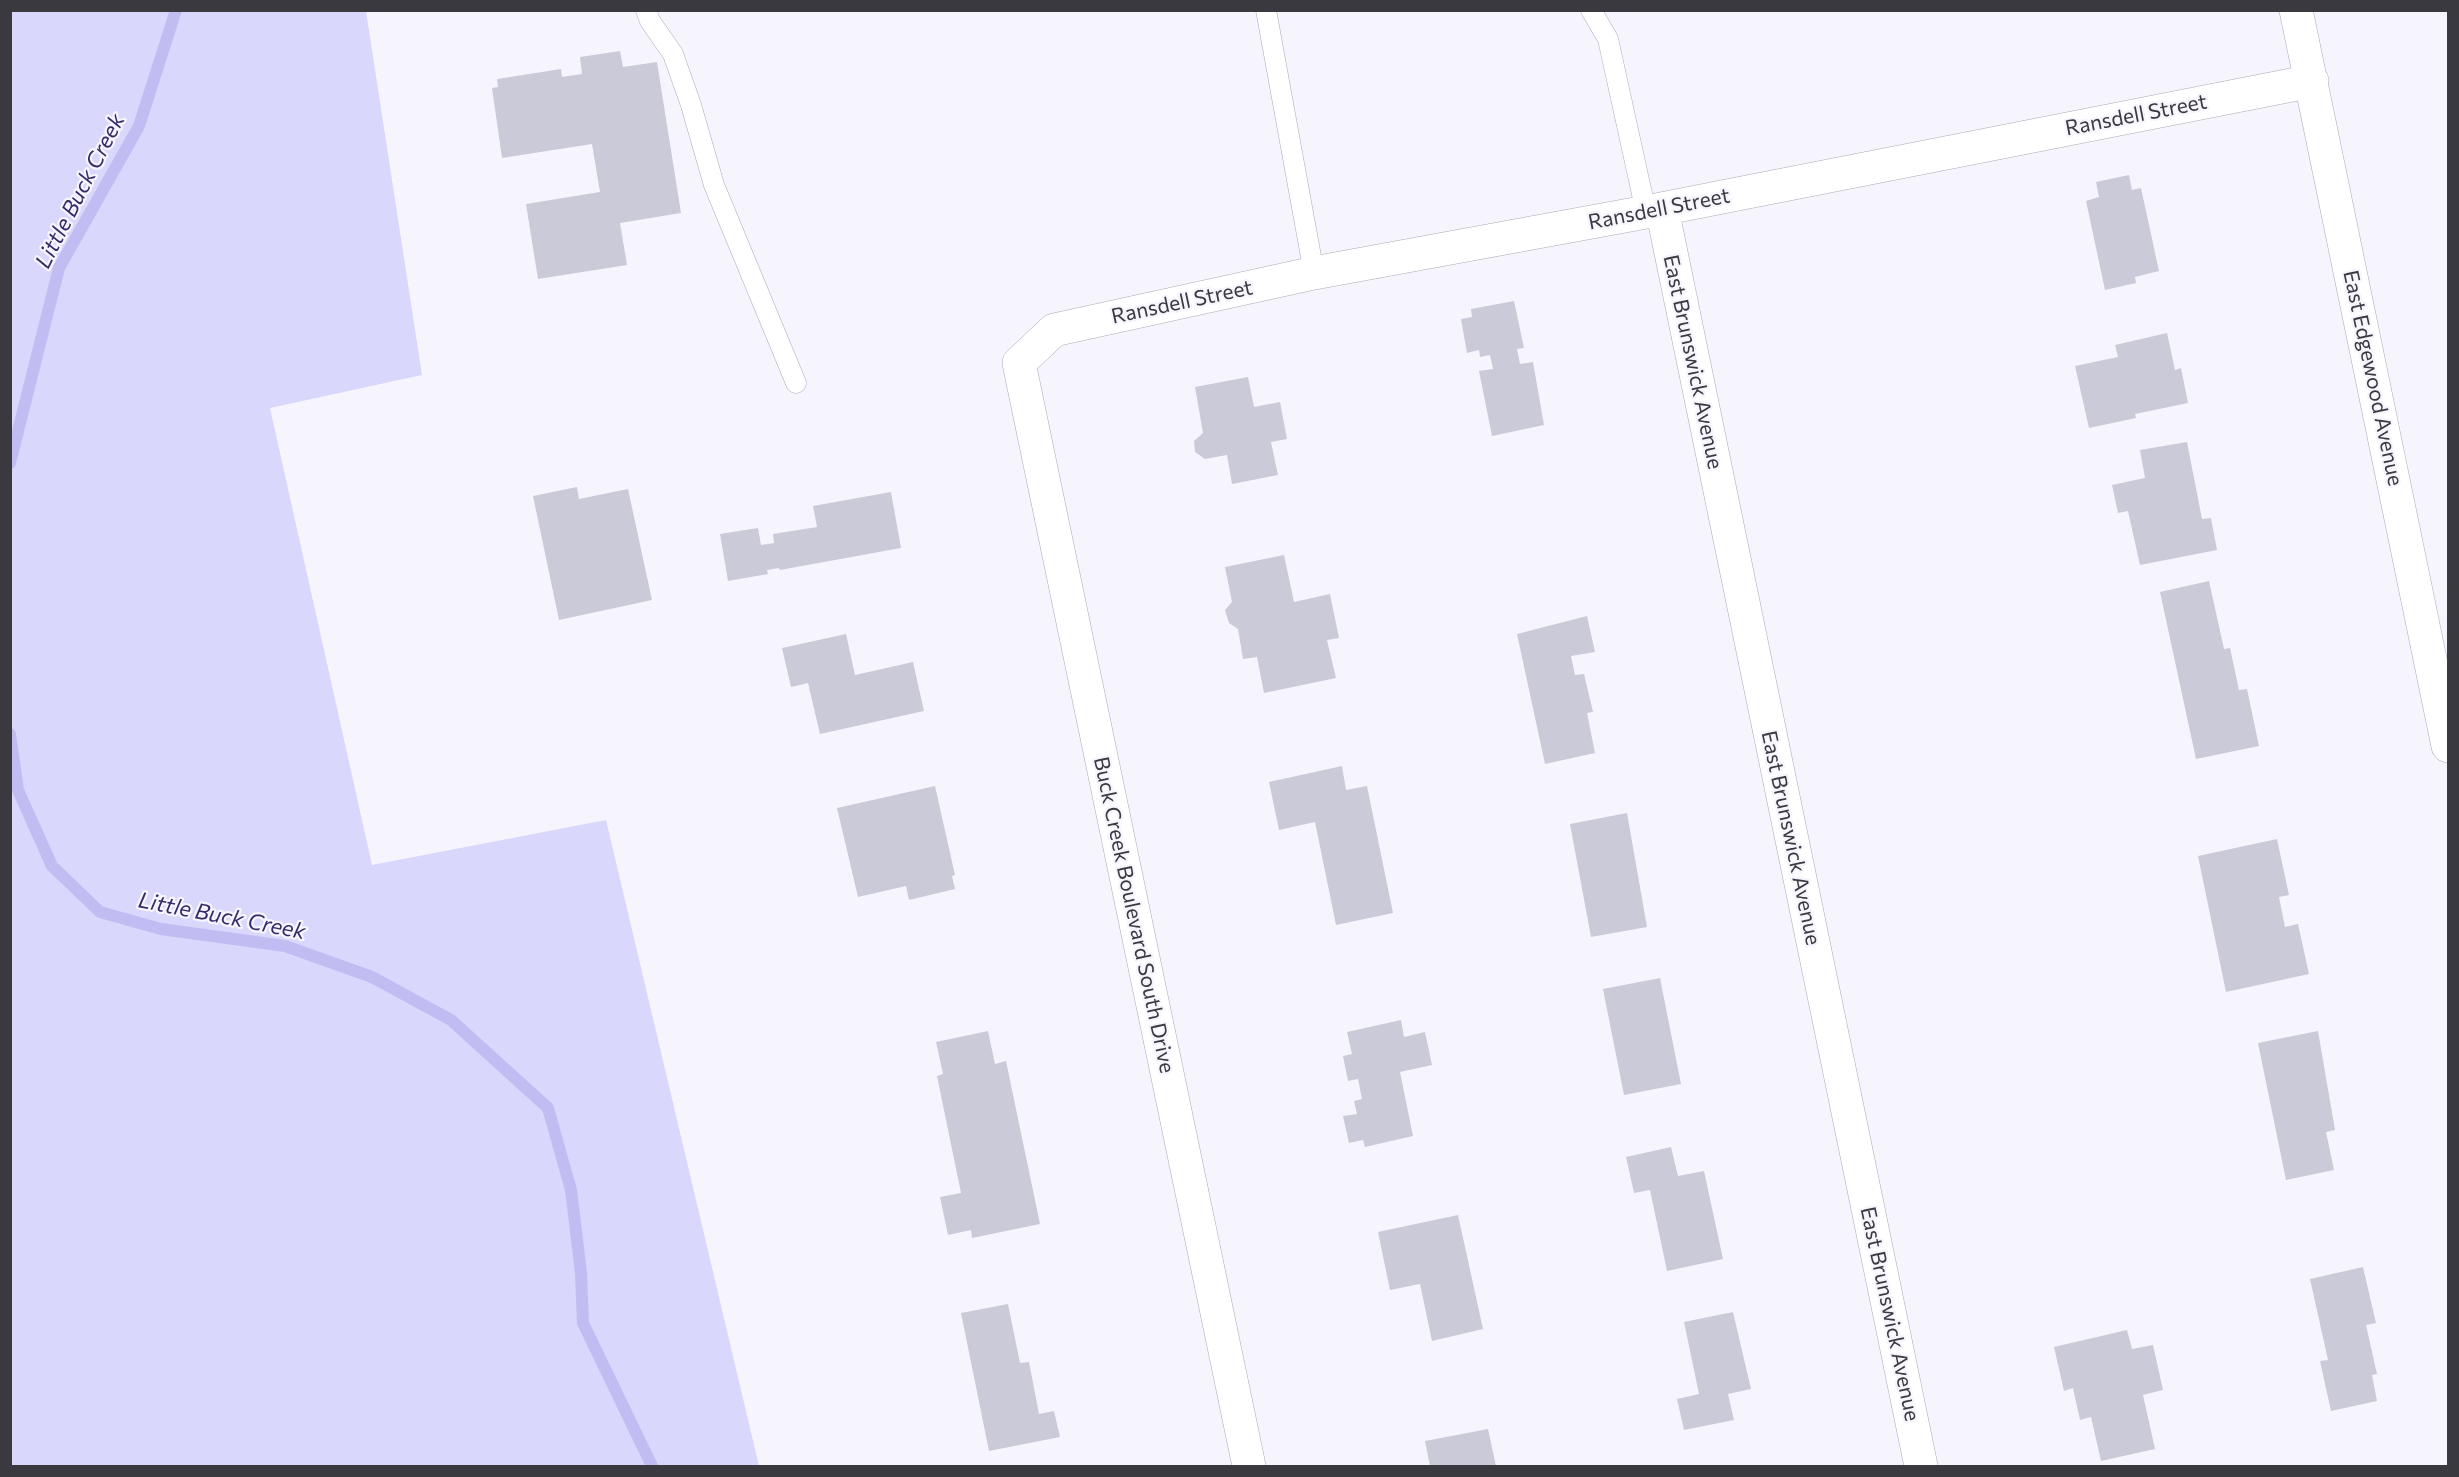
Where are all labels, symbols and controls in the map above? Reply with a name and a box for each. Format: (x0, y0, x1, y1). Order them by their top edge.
street label: Ransdell Street (2063, 89, 2209, 141)
water label: Little Buck Creek (30, 109, 130, 273)
street label: Ransdell Street (1586, 183, 1732, 235)
street label: East Brunswick Avenue (1658, 252, 1728, 472)
street label: East Edgewood Avenue (2338, 268, 2408, 488)
street label: Ransdell Street (1109, 275, 1255, 329)
street label: East Brunswick Avenue (1756, 728, 1826, 948)
street label: Buck Creek Boulevard South Drive (1088, 755, 1180, 1075)
water label: Little Buck Creek (136, 887, 308, 945)
street label: East Brunswick Avenue (1855, 1204, 1925, 1424)

